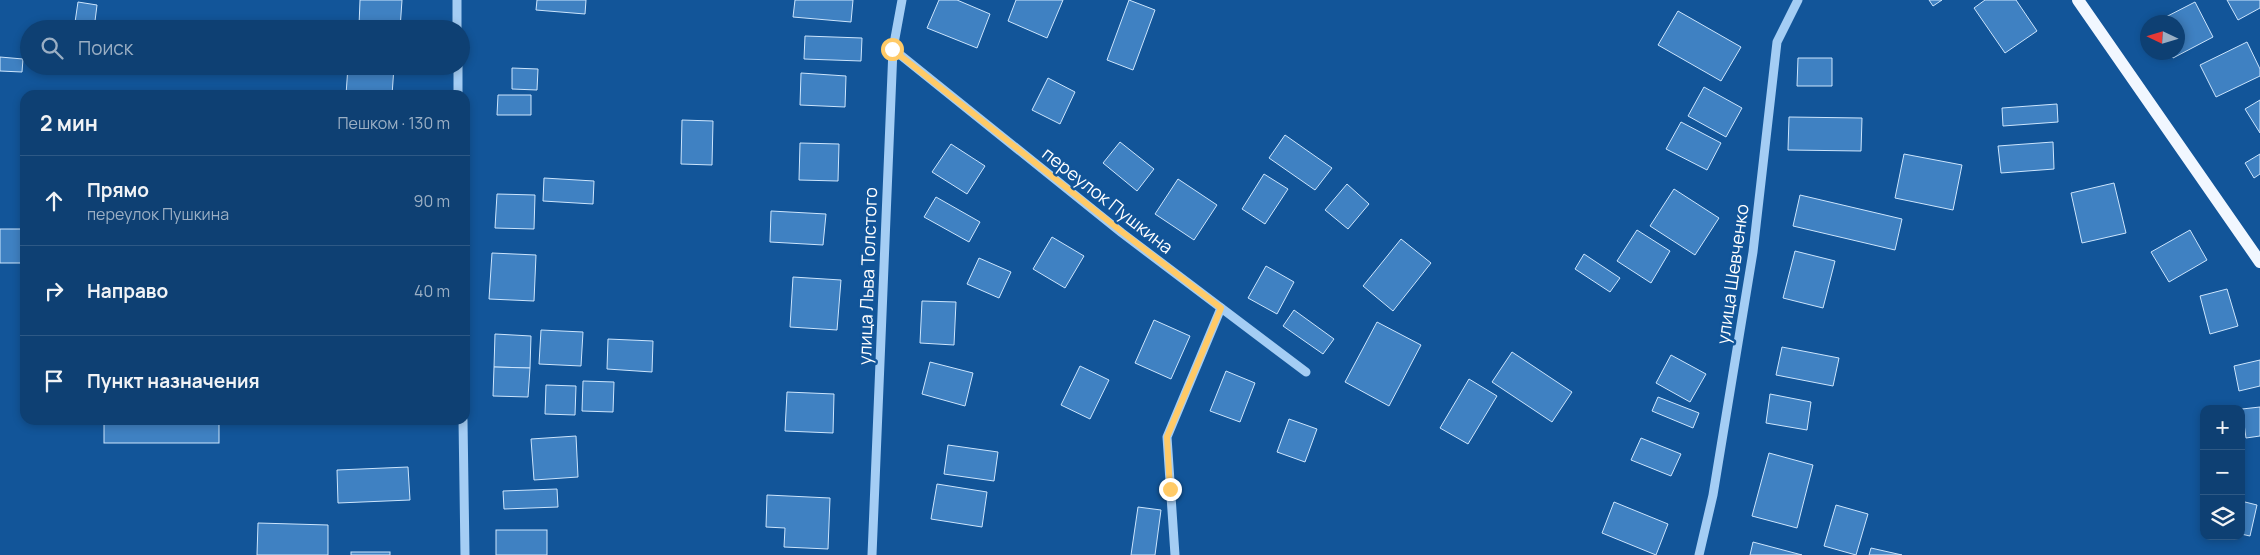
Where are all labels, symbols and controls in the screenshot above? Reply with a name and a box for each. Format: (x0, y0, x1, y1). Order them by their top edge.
north arrow (2140, 15, 2185, 60)
search box (20, 20, 470, 75)
icon: search (38, 34, 66, 62)
text: Поиск (78, 35, 133, 61)
route start (881, 38, 904, 61)
text: 2 мин (40, 109, 98, 137)
text: Пешком · 130 m (338, 112, 450, 134)
street label: переулок Пушкина (1038, 141, 1178, 259)
text: Прямо (87, 177, 149, 203)
icon: ahead (40, 187, 68, 215)
street label: улица Льва Толстого (852, 187, 882, 365)
text: 90 m (414, 190, 450, 212)
street label: улица Шевченко (1710, 202, 1754, 346)
text: переулок Пушкина (87, 203, 229, 225)
icon: right (40, 277, 68, 305)
text: Направо (87, 278, 168, 304)
text: 40 m (414, 280, 450, 302)
icon: arrive (40, 367, 68, 395)
text: Пункт назначения (87, 368, 260, 394)
map controls (2200, 405, 2245, 540)
button: + (2200, 405, 2245, 450)
button: − (2200, 450, 2245, 495)
route end (1159, 478, 1182, 501)
button: layers (2200, 495, 2245, 540)

